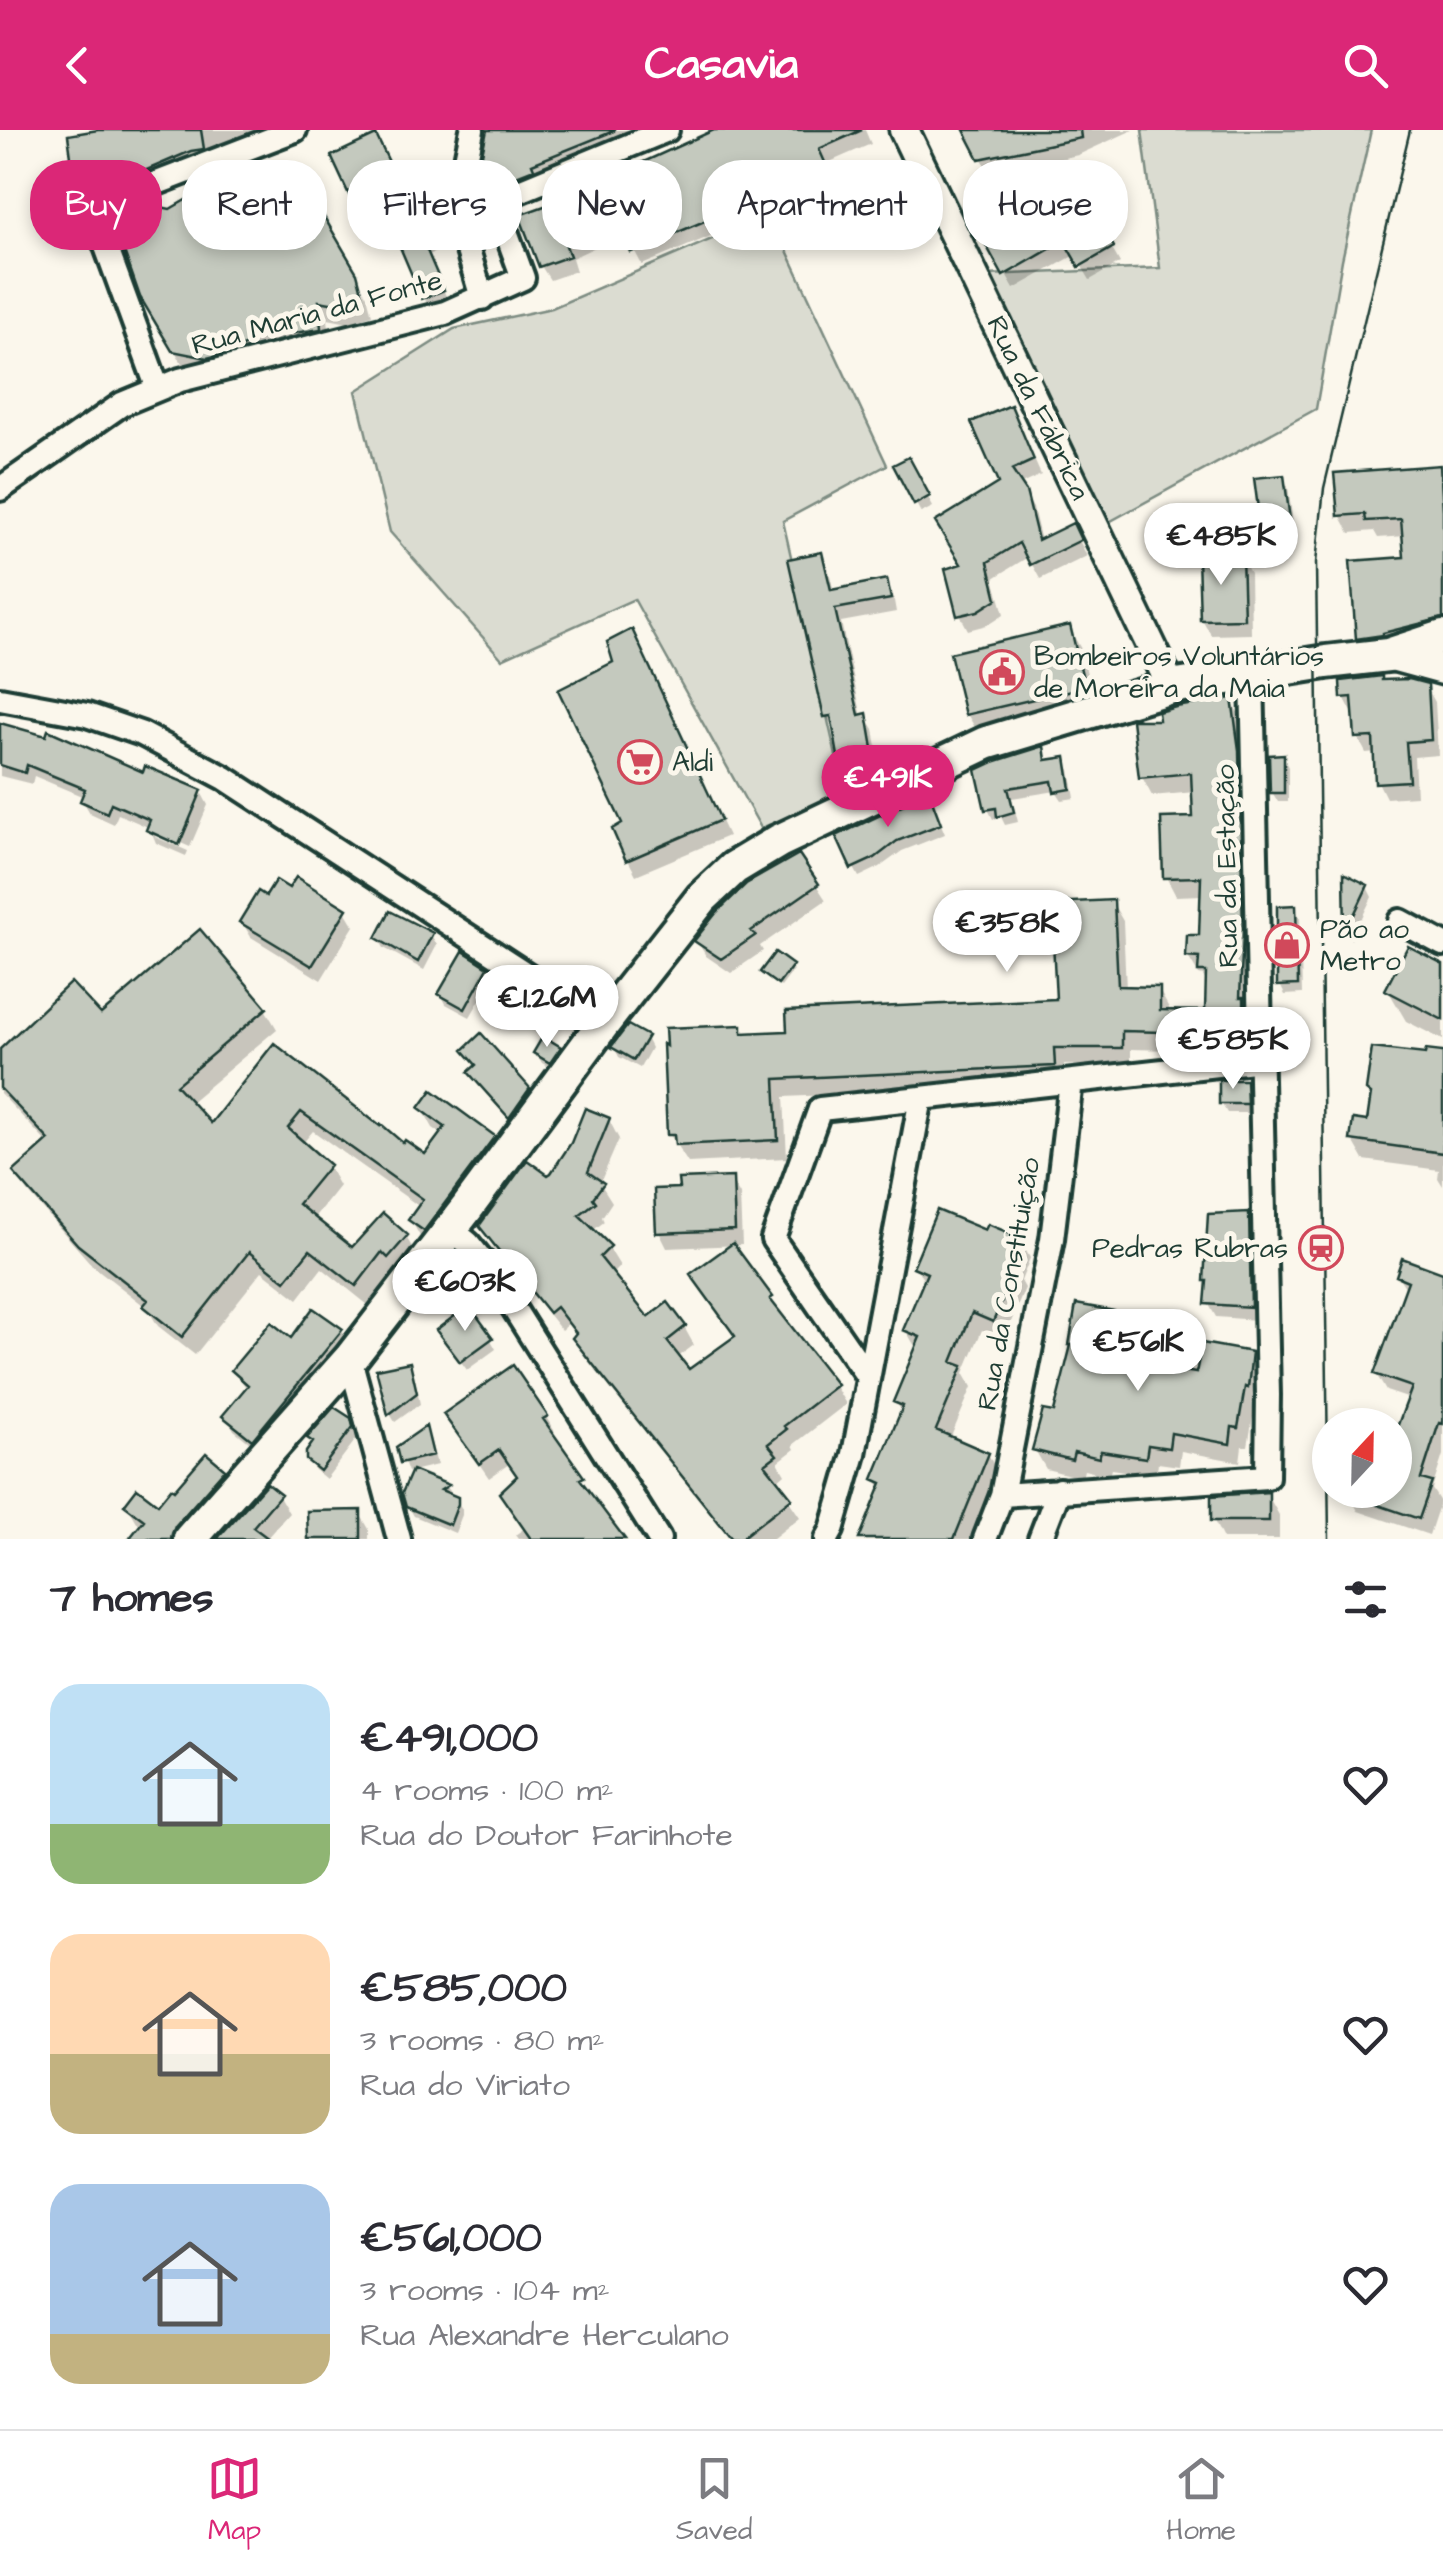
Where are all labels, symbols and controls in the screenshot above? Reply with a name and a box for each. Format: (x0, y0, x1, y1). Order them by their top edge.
text: Casavia (645, 34, 798, 96)
icon: back (50, 38, 105, 93)
icon: search (1338, 38, 1393, 93)
chip: Buy (30, 160, 162, 250)
chip: Rent (182, 160, 327, 250)
chip: Filters (347, 160, 522, 250)
chip: New (542, 160, 682, 250)
chip: Apartment (702, 160, 943, 250)
chip: House (963, 160, 1128, 250)
street label: Rua Maria da Fonte (188, 261, 446, 365)
street label: Rua da Fábrica (977, 309, 1099, 507)
pin: €485K (1151, 503, 1291, 588)
text: €485K (1166, 513, 1276, 558)
place label: Bombeiros Voluntários de Moreira da Maia (1034, 637, 1324, 708)
public building icon: Bombeiros Voluntários de Moreira da Maia (979, 649, 1025, 695)
supermarket icon: Aldi (617, 739, 663, 785)
place label: Aldi (672, 743, 713, 782)
pin: €491K (818, 745, 958, 830)
text: €491K (844, 755, 932, 800)
street label: Rua da Estação (1206, 764, 1248, 968)
pin: €358K (937, 890, 1077, 975)
text: €358K (955, 900, 1059, 945)
place label: Pão ao Metro (1320, 910, 1409, 981)
shop icon: Pão ao Metro (1264, 922, 1310, 968)
pin: €1.26M (466, 965, 628, 1050)
text: €1.26M (498, 975, 596, 1020)
pin: €585K (1163, 1007, 1303, 1092)
text: €585K (1178, 1017, 1288, 1062)
street label: Rua da Constituição (968, 1154, 1050, 1414)
station icon: Pedras Rubras (1298, 1225, 1344, 1271)
place label: Pedras Rubras (1092, 1229, 1288, 1268)
pin: €603K (395, 1249, 535, 1334)
text: €603K (414, 1259, 516, 1304)
pin: €561K (1068, 1309, 1208, 1394)
text: €561K (1092, 1319, 1184, 1364)
north arrow (1312, 1408, 1412, 1508)
map controls (1312, 1408, 1412, 1508)
text: 7 homes (50, 1570, 214, 1628)
icon: filters (1338, 1572, 1393, 1627)
text: €491,000 (360, 1710, 538, 1768)
icon: home (130, 1724, 250, 1844)
icon: heart (1338, 1757, 1393, 1812)
text: 4 rooms · 100 m² (360, 1768, 614, 1813)
text: Rua do Doutor Farinhote (360, 1813, 733, 1858)
text: €585,000 (360, 1960, 567, 2018)
icon: home (130, 1974, 250, 2094)
icon: heart (1338, 2007, 1393, 2062)
text: 3 rooms · 80 m² (360, 2018, 605, 2063)
text: Rua do Viriato (360, 2063, 570, 2108)
text: €561,000 (360, 2210, 542, 2268)
icon: home (130, 2224, 250, 2344)
icon: heart (1338, 2257, 1393, 2312)
text: 3 rooms · 104 m² (360, 2268, 610, 2313)
text: Rua Alexandre Herculano (360, 2313, 729, 2358)
tab: Map (207, 2451, 262, 2550)
tab: Saved (676, 2451, 752, 2550)
tab: Home (1166, 2451, 1236, 2550)

